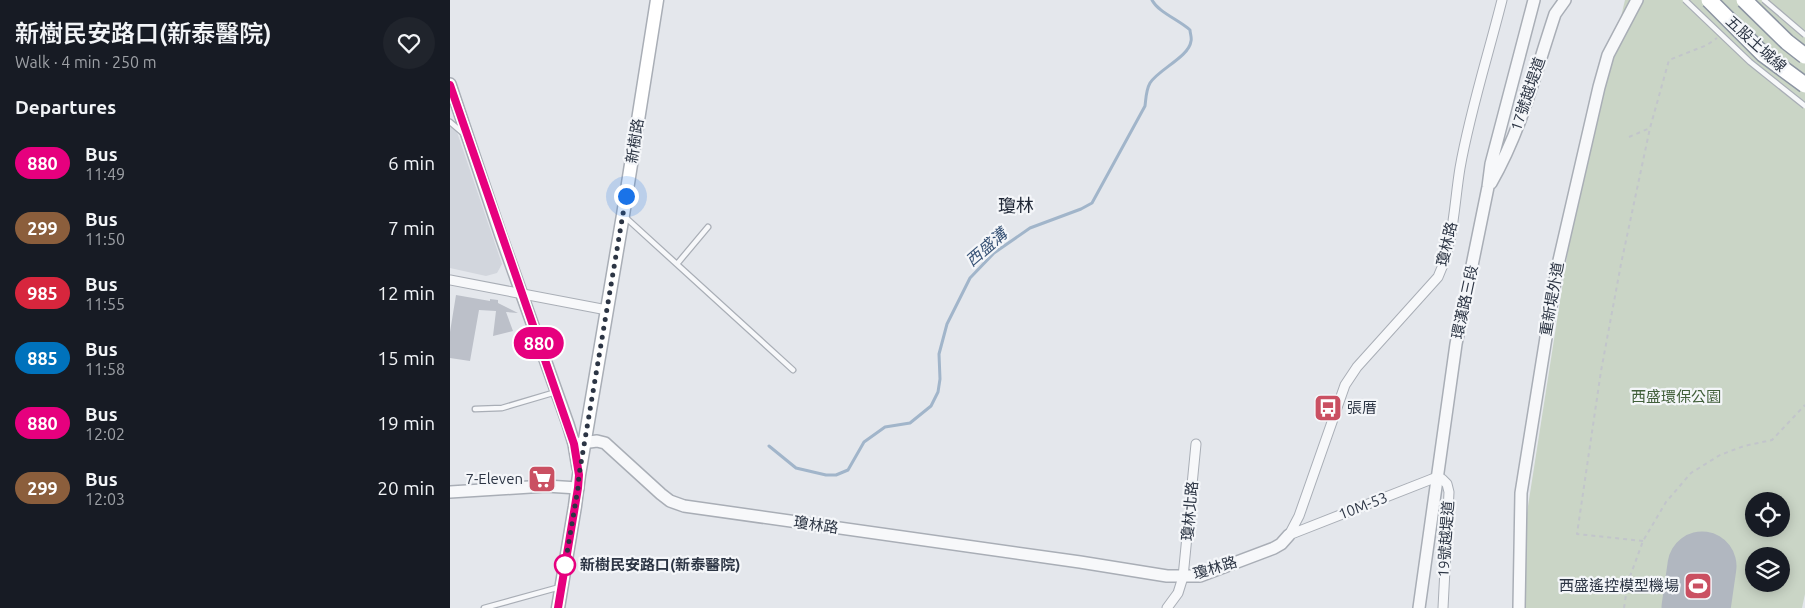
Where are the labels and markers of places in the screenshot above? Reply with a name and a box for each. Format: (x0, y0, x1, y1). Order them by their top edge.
bus stop icon: 張厝 (1313, 393, 1343, 423)
place label: 張厝 (1347, 399, 1377, 416)
supermarket icon: 7-Eleven (527, 464, 557, 494)
place label: 7-Eleven (465, 470, 523, 487)
marker: 新樹民安路口(新泰醫院) (554, 554, 576, 576)
place label: 新樹民安路口(新泰醫院) (580, 556, 740, 573)
sports icon: 西盛遙控模型機場 (1683, 571, 1713, 601)
place label: 西盛遙控模型機場 (1559, 577, 1679, 594)

